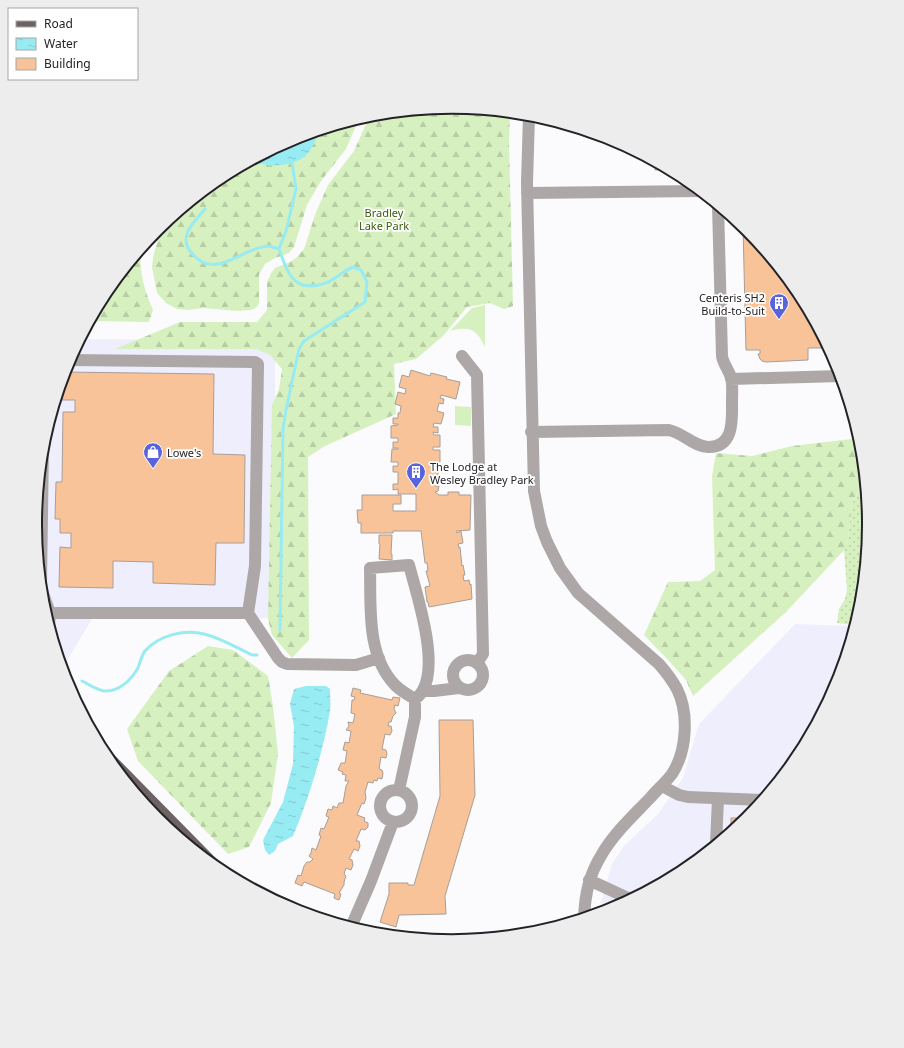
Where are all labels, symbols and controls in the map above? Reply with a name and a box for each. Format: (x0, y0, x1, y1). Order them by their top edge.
legend (8, 8, 138, 80)
text: Road (44, 15, 73, 32)
text: Water (44, 35, 78, 52)
text: Building (44, 55, 91, 72)
park label: Bradley Lake Park (359, 205, 409, 233)
place label: Centeris SH2 Build-to-Suit (699, 290, 765, 318)
building icon: Centeris SH2 Build-to-Suit (768, 292, 790, 320)
shop icon: Lowe's (142, 441, 164, 469)
place label: Lowe's (167, 445, 201, 460)
place label: The Lodge at Wesley Bradley Park (430, 459, 534, 487)
building icon: The Lodge at Wesley Bradley Park (405, 461, 427, 489)

